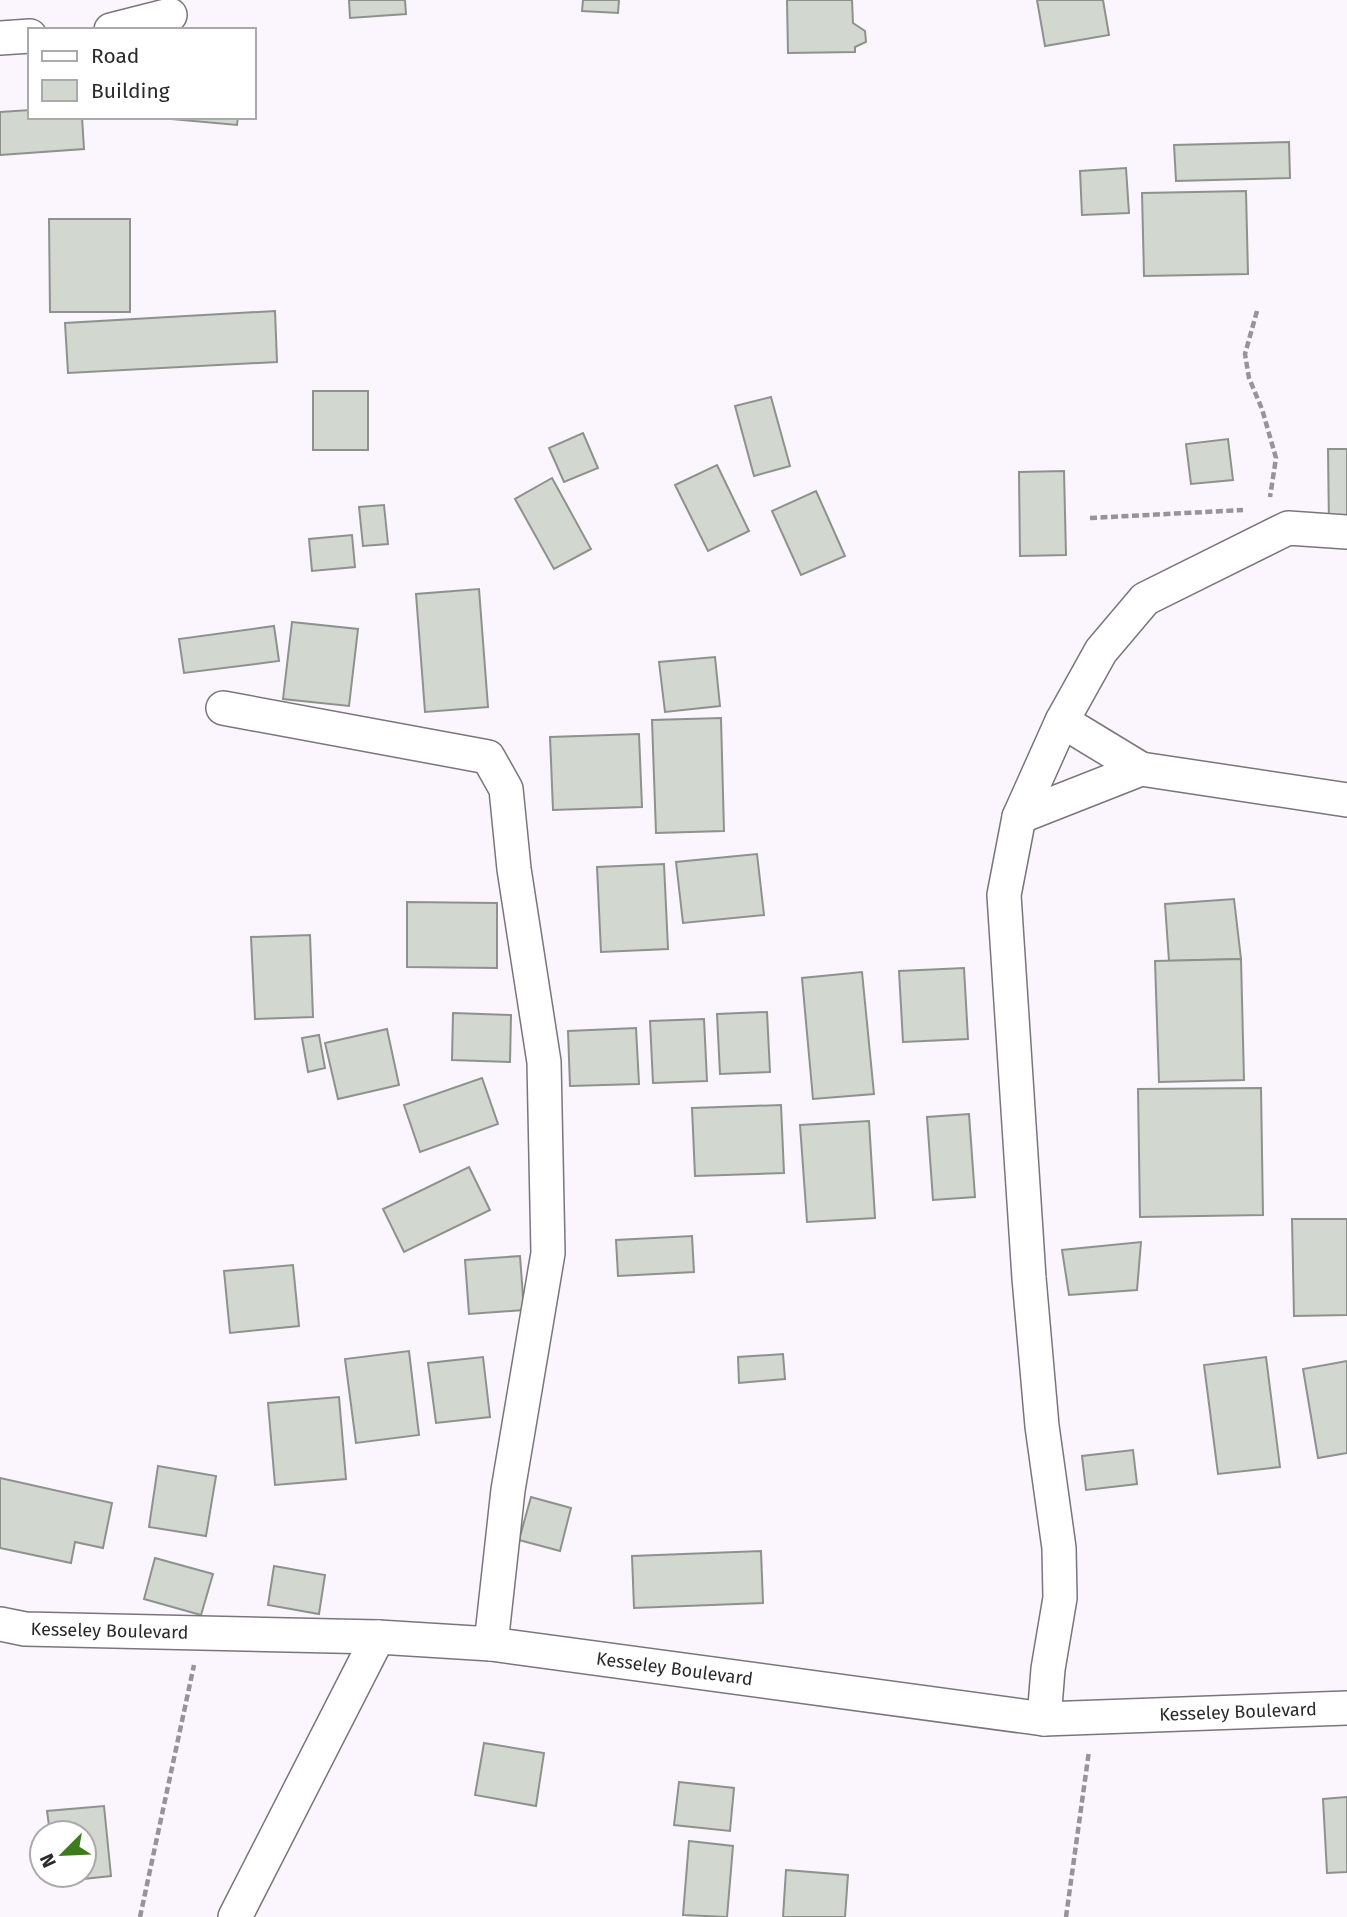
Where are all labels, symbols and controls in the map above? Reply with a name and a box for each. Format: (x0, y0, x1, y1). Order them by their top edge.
legend (28, 28, 256, 119)
text: Road (91, 43, 139, 69)
text: Building (91, 78, 170, 104)
street label: Kesseley Boulevard (30, 1618, 189, 1644)
street label: Kesseley Boulevard (595, 1647, 754, 1690)
street label: Kesseley Boulevard (1159, 1698, 1317, 1726)
north arrow (28, 1819, 98, 1889)
text: N (35, 1850, 61, 1871)

